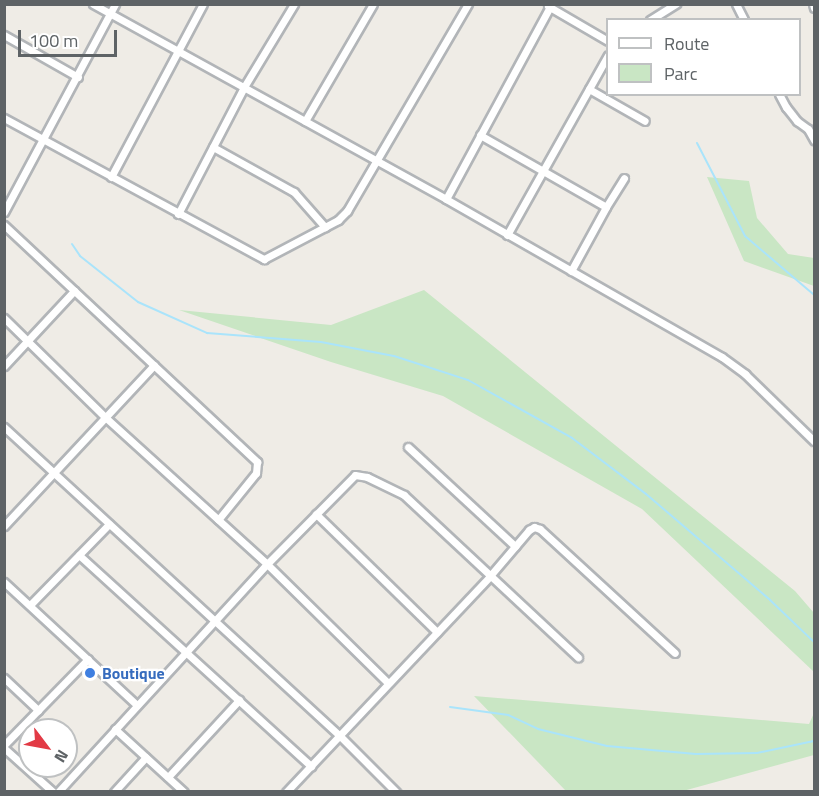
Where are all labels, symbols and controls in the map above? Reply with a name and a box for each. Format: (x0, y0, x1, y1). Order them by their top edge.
scale bar (21, 18, 120, 56)
legend (606, 18, 801, 96)
text: 100 m (29, 27, 78, 54)
text: Route (664, 30, 709, 57)
text: Parc (664, 60, 698, 87)
place label: Boutique (102, 663, 165, 683)
marker: Boutique (83, 666, 97, 680)
north arrow (18, 718, 78, 778)
text: N (48, 745, 75, 768)

